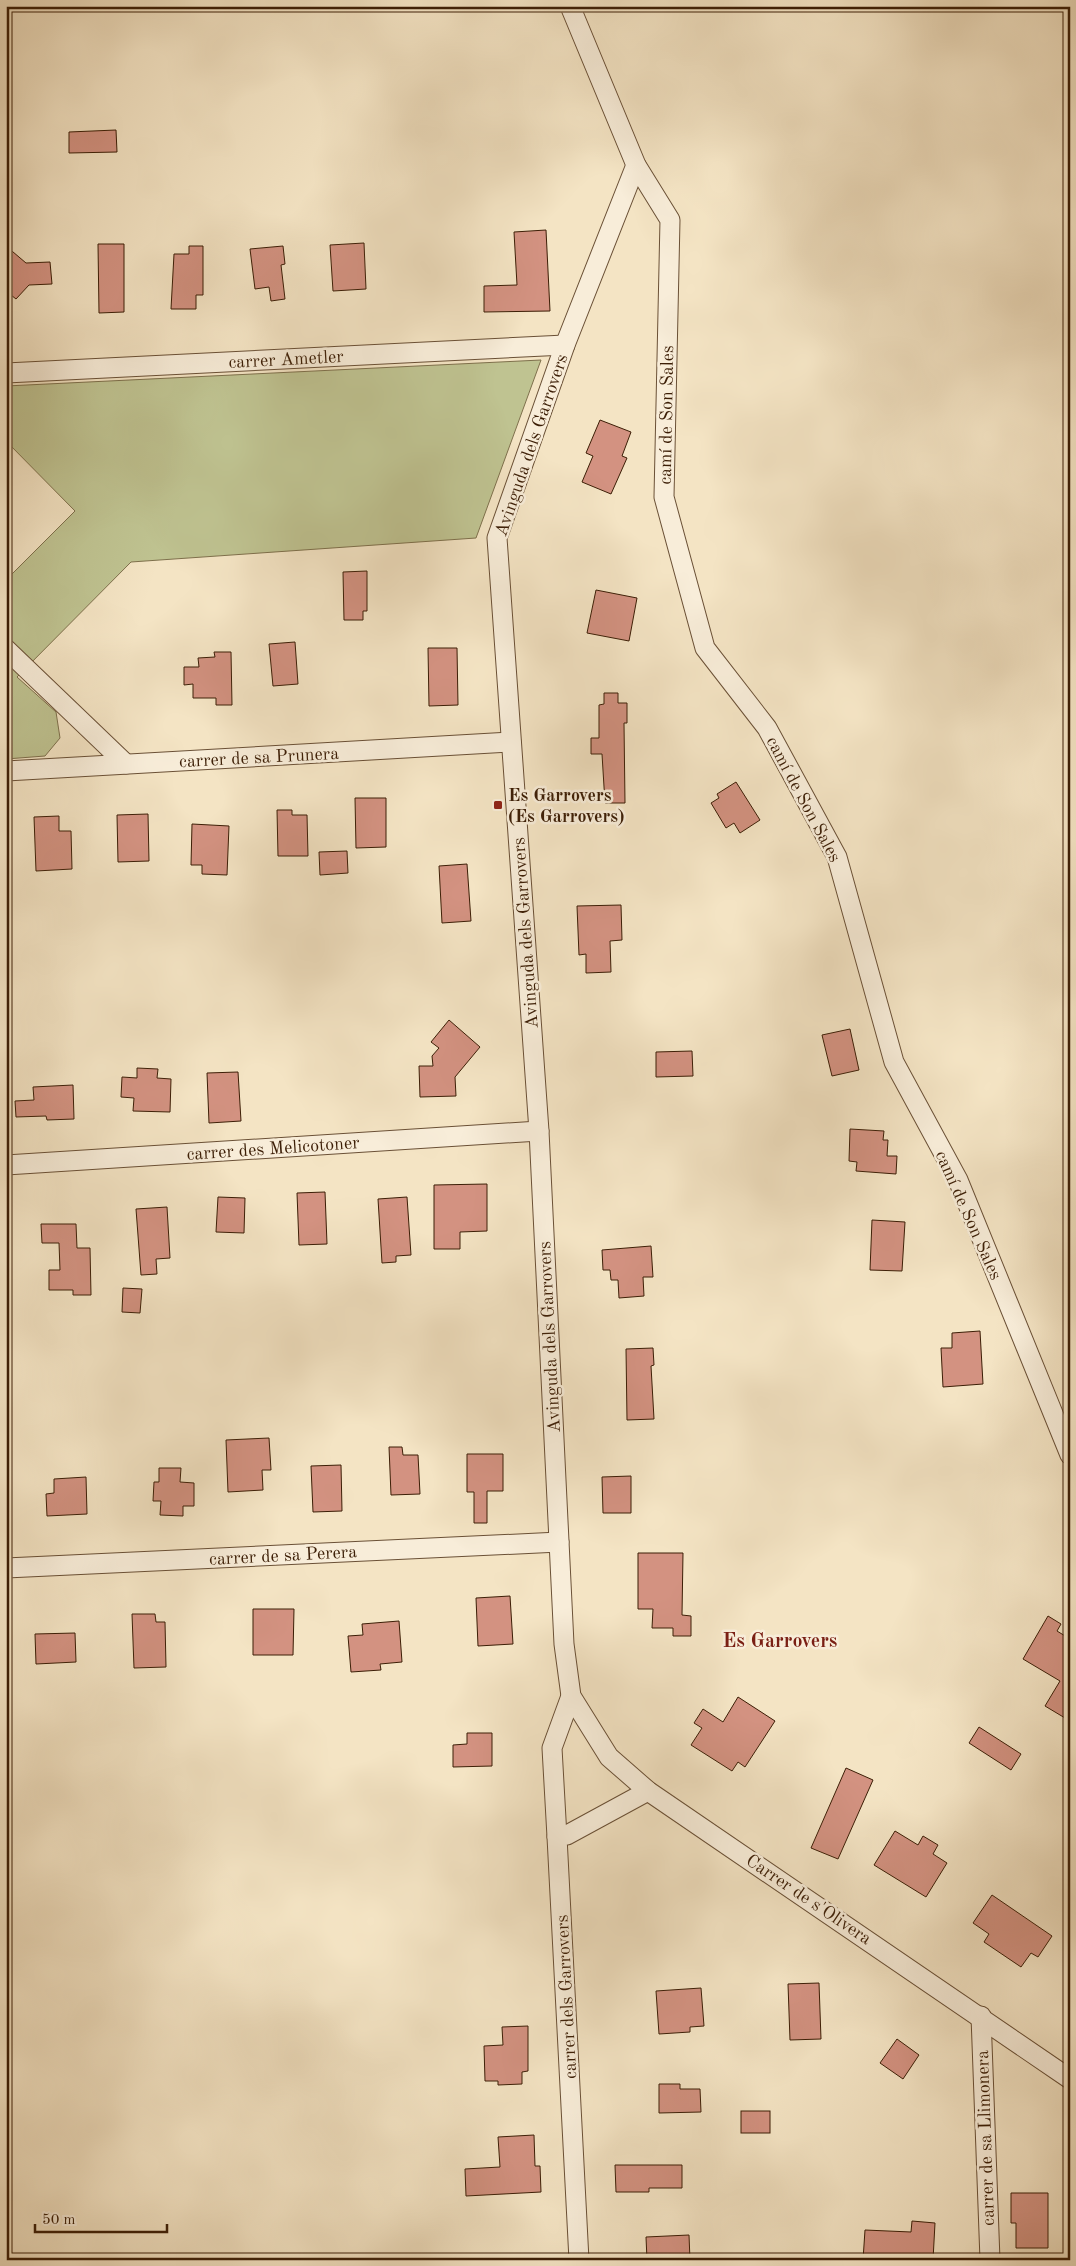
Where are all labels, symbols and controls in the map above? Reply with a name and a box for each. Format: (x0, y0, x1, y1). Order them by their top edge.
street label: camí de Son Sales (657, 345, 677, 485)
street label: carrer Ametler (228, 348, 345, 372)
street label: Avinguda dels Garrovers (492, 352, 572, 539)
street label: camí de Son Sales (762, 734, 844, 865)
street label: carrer de sa Prunera (179, 745, 340, 771)
place label: Es Garrovers (Es Garrovers) (508, 787, 625, 826)
marker: Es Garrovers (Es Garrovers) (492, 799, 504, 811)
street label: Avinguda dels Garrovers (510, 837, 542, 1029)
street label: carrer des Melicotoner (186, 1134, 361, 1164)
street label: camí de Son Sales (931, 1148, 1005, 1283)
street label: Avinguda dels Garrovers (536, 1241, 564, 1433)
street label: carrer de sa Perera (209, 1543, 358, 1569)
district label: Es Garrovers (723, 1632, 837, 1652)
street label: Carrer de s'Olivera (743, 1851, 874, 1948)
street label: carrer dels Garrovers (554, 1914, 580, 2080)
street label: carrer de sa Llimonera (974, 2050, 998, 2226)
scale bar (35, 2201, 168, 2233)
text: 50 m (42, 2213, 76, 2228)

